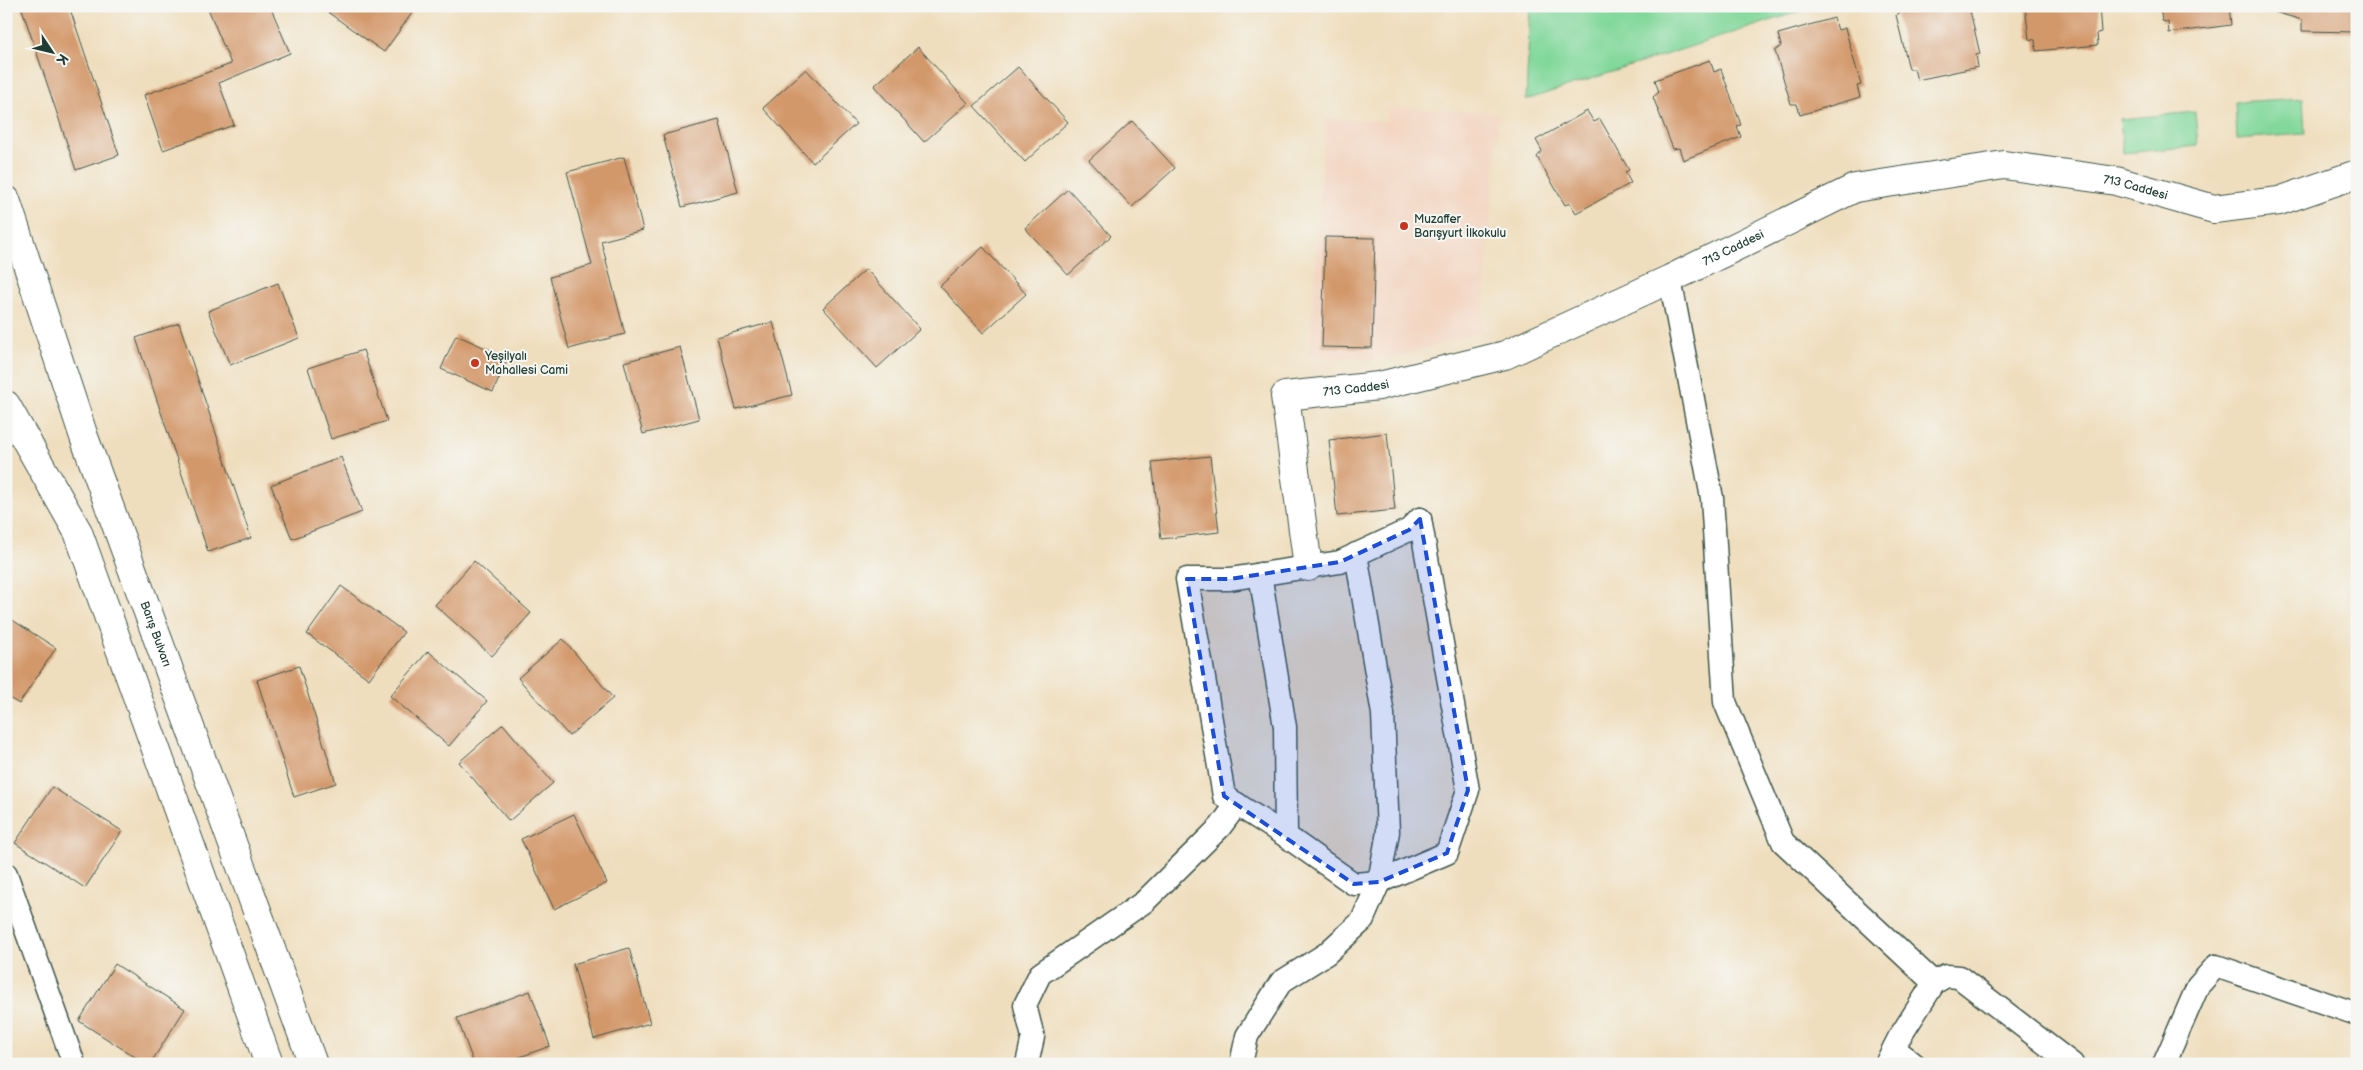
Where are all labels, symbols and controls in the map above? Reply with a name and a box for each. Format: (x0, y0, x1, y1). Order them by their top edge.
north arrow (28, 28, 78, 78)
text: K (52, 50, 72, 68)
street label: 713 Caddesi (2102, 172, 2170, 203)
place label: Muzaffer Barışyurt İlkokulu (1414, 212, 1506, 241)
marker: Muzaffer Barışyurt İlkokulu (1398, 220, 1410, 232)
street label: 713 Caddesi (1700, 227, 1767, 270)
place label: Yeşilyalı Mahallesi Cami (484, 349, 568, 378)
marker: Yeşilyalı Mahallesi Cami (469, 357, 481, 369)
street label: 713 Caddesi (1322, 377, 1391, 400)
street label: Barış Bulvarı (137, 599, 174, 669)

